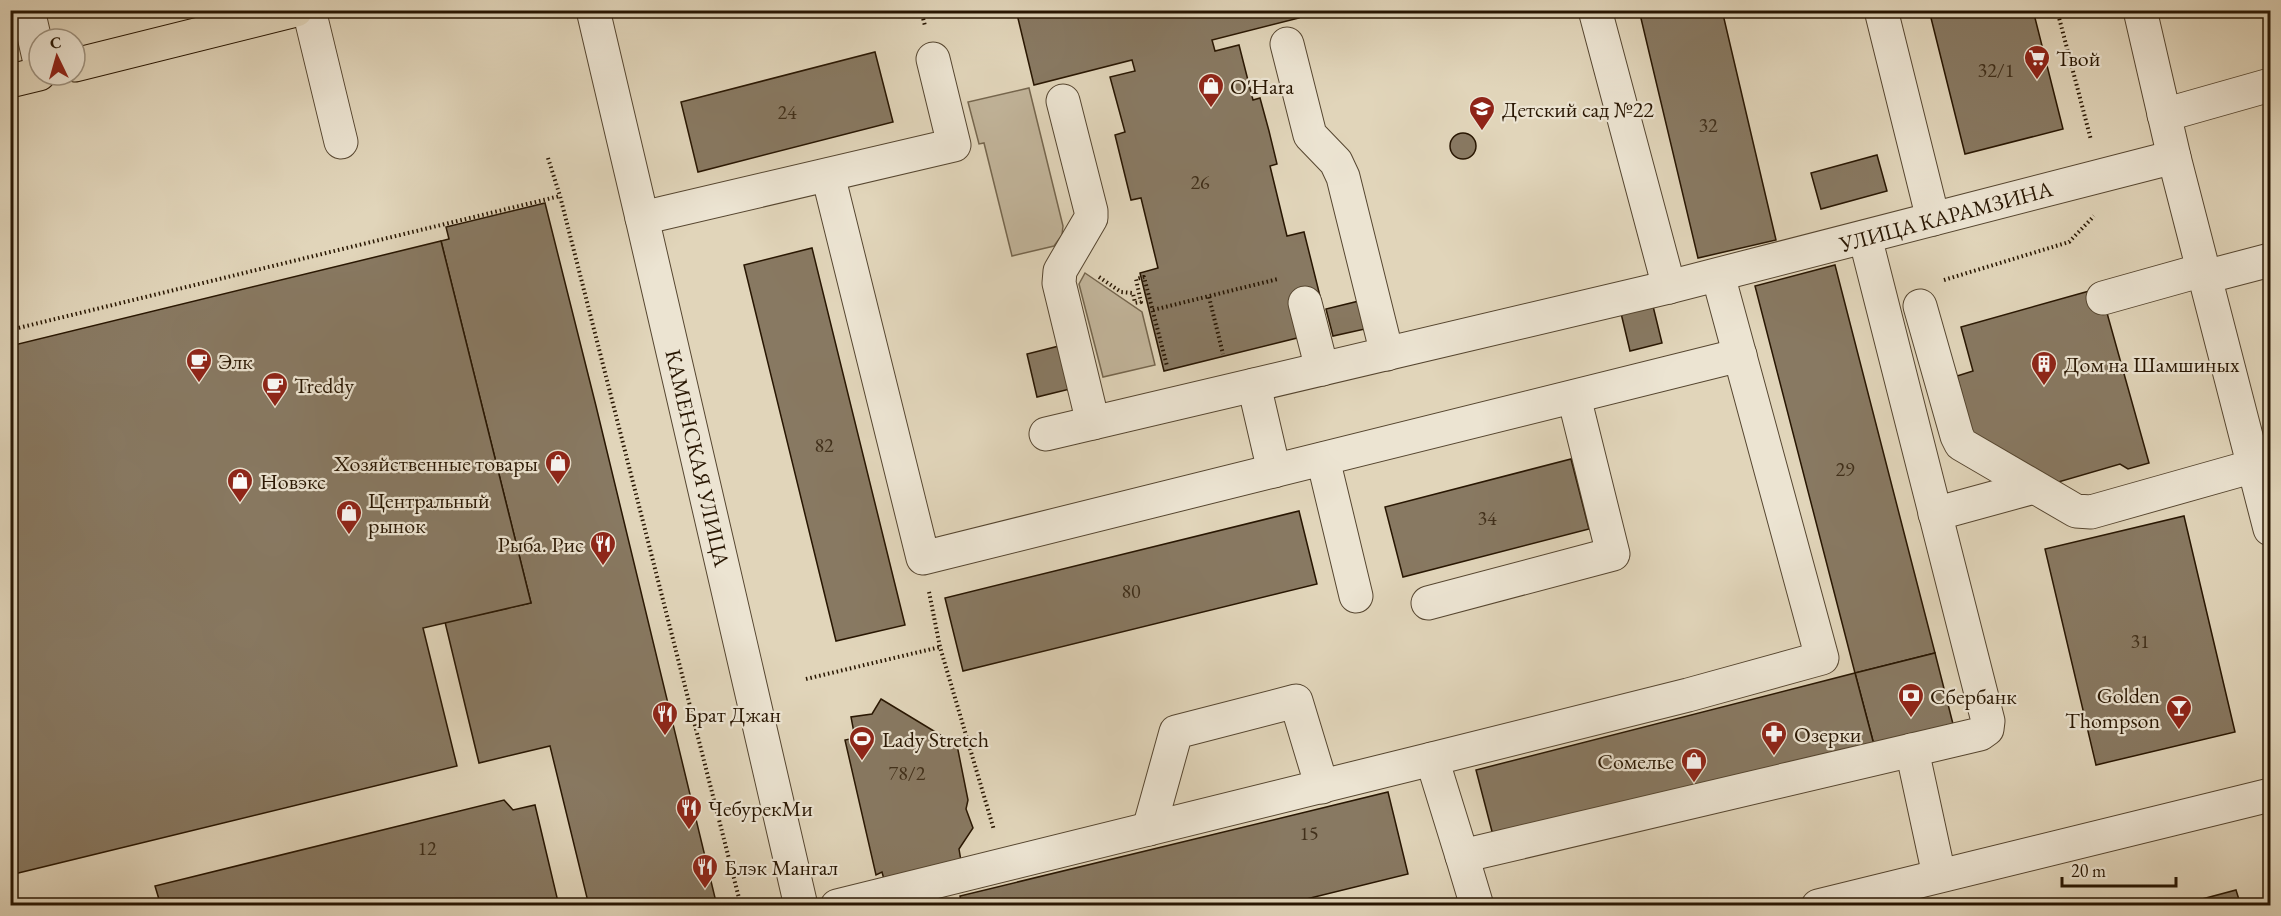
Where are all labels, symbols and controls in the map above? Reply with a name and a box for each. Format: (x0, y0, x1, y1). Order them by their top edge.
north arrow (27, 27, 87, 87)
text: С (49, 32, 62, 54)
supermarket icon: Твой (2022, 43, 2052, 81)
place label: Твой (2056, 44, 2101, 73)
house number: 32/1 (1978, 57, 2014, 83)
shop icon: O'Hara (1196, 71, 1226, 109)
place label: O'Hara (1230, 72, 1294, 101)
school or university icon: Детский сад №22 (1467, 94, 1497, 132)
place label: Детский сад №22 (1502, 95, 1654, 124)
house number: 24 (777, 99, 797, 125)
house number: 32 (1698, 112, 1718, 138)
house number: 26 (1190, 169, 1210, 195)
street label: УЛИЦА КАРАМЗИНА (1835, 174, 2057, 259)
cafe icon: Элк (184, 346, 214, 384)
street label: КАМЕНСКАЯ УЛИЦА (658, 346, 737, 571)
place label: Элк (218, 347, 253, 376)
building icon: Дом на Шамшиных (2029, 349, 2059, 387)
place label: Дом на Шамшиных (2064, 350, 2240, 379)
cafe icon: Treddy (260, 370, 290, 408)
place label: Treddy (294, 371, 355, 400)
house number: 82 (814, 432, 834, 458)
shop icon: Хозяйственные товары (543, 448, 573, 486)
place label: Хозяйственные товары (333, 449, 538, 478)
house number: 29 (1835, 456, 1855, 482)
shop icon: Новэкс (225, 466, 255, 504)
place label: Новэкс (260, 467, 326, 496)
place label: Центральный рынок (368, 486, 490, 540)
shop icon: Центральный рынок (334, 498, 364, 536)
house number: 34 (1477, 505, 1497, 531)
restaurant icon: Рыба. Рис (588, 529, 618, 567)
place label: Рыба. Рис (497, 530, 584, 559)
house number: 80 (1121, 578, 1141, 604)
house number: 31 (2130, 628, 2150, 654)
bank icon: Сбербанк (1896, 681, 1926, 719)
place label: Golden Thompson (2065, 681, 2160, 735)
place label: Сбербанк (1930, 682, 2017, 711)
bar icon: Golden Thompson (2164, 693, 2194, 731)
restaurant icon: Брат Джан (650, 699, 680, 737)
place label: Брат Джан (684, 700, 781, 729)
pharmacy icon: Озерки (1759, 719, 1789, 757)
place label: Озерки (1794, 720, 1862, 749)
sports icon: Lady Stretch (847, 724, 877, 762)
place label: Lady Stretch (882, 725, 989, 754)
shop icon: Сомелье (1679, 746, 1709, 784)
place label: Сомелье (1597, 747, 1674, 776)
house number: 78/2 (889, 760, 926, 786)
restaurant icon: ЧебурекМи (674, 793, 704, 831)
place label: ЧебурекМи (708, 794, 813, 823)
house number: 15 (1299, 820, 1319, 846)
house number: 12 (417, 835, 437, 861)
scale bar (2062, 850, 2176, 888)
restaurant icon: Блэк Мангал (690, 852, 720, 890)
place label: Блэк Мангал (724, 853, 839, 882)
text: 20 m (2071, 859, 2106, 882)

